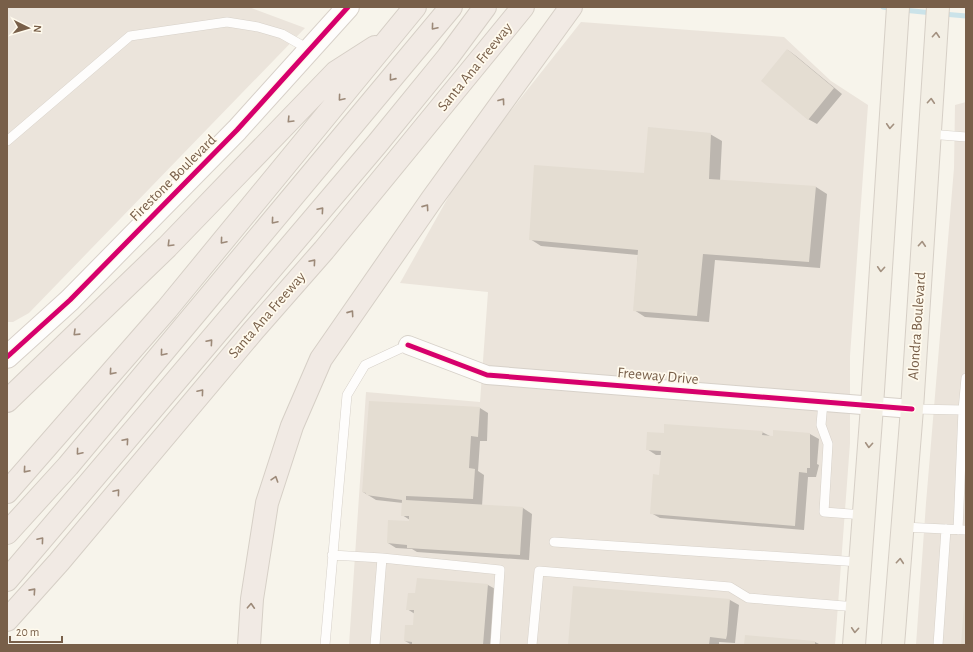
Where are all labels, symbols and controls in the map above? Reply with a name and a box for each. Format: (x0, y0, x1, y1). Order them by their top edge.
north arrow (8, 8, 48, 48)
street label: Santa Ana Freeway (435, 20, 515, 114)
one-way arrow (431, 23, 438, 30)
text: N (32, 25, 43, 33)
one-way arrow (931, 32, 940, 38)
one-way arrow (389, 73, 396, 80)
one-way arrow (339, 93, 346, 100)
one-way arrow (927, 98, 936, 104)
one-way arrow (498, 99, 505, 106)
one-way arrow (287, 115, 295, 123)
one-way arrow (885, 123, 894, 129)
street label: Firestone Boulevard (127, 132, 219, 224)
one-way arrow (421, 204, 428, 211)
one-way arrow (316, 208, 323, 215)
one-way arrow (271, 217, 278, 224)
one-way arrow (220, 236, 227, 244)
one-way arrow (167, 239, 175, 247)
one-way arrow (918, 241, 927, 247)
one-way arrow (309, 259, 316, 267)
one-way arrow (876, 266, 885, 272)
street label: Santa Ana Freeway (226, 269, 309, 361)
street label: Alondra Boulevard (906, 271, 928, 381)
one-way arrow (346, 310, 354, 317)
one-way arrow (73, 329, 81, 336)
one-way arrow (206, 339, 213, 347)
one-way arrow (161, 348, 168, 356)
street label: Freeway Drive (617, 365, 699, 387)
one-way arrow (109, 367, 116, 375)
one-way arrow (196, 390, 203, 397)
one-way arrow (121, 438, 128, 446)
one-way arrow (865, 442, 874, 448)
one-way arrow (77, 448, 84, 455)
one-way arrow (23, 465, 31, 473)
one-way arrow (270, 475, 279, 482)
one-way arrow (113, 489, 120, 496)
one-way arrow (37, 537, 44, 544)
one-way arrow (895, 558, 904, 564)
one-way arrow (28, 588, 36, 596)
one-way arrow (247, 603, 256, 609)
scale bar (10, 618, 62, 644)
text: 20 m (16, 626, 39, 638)
one-way arrow (851, 627, 860, 633)

